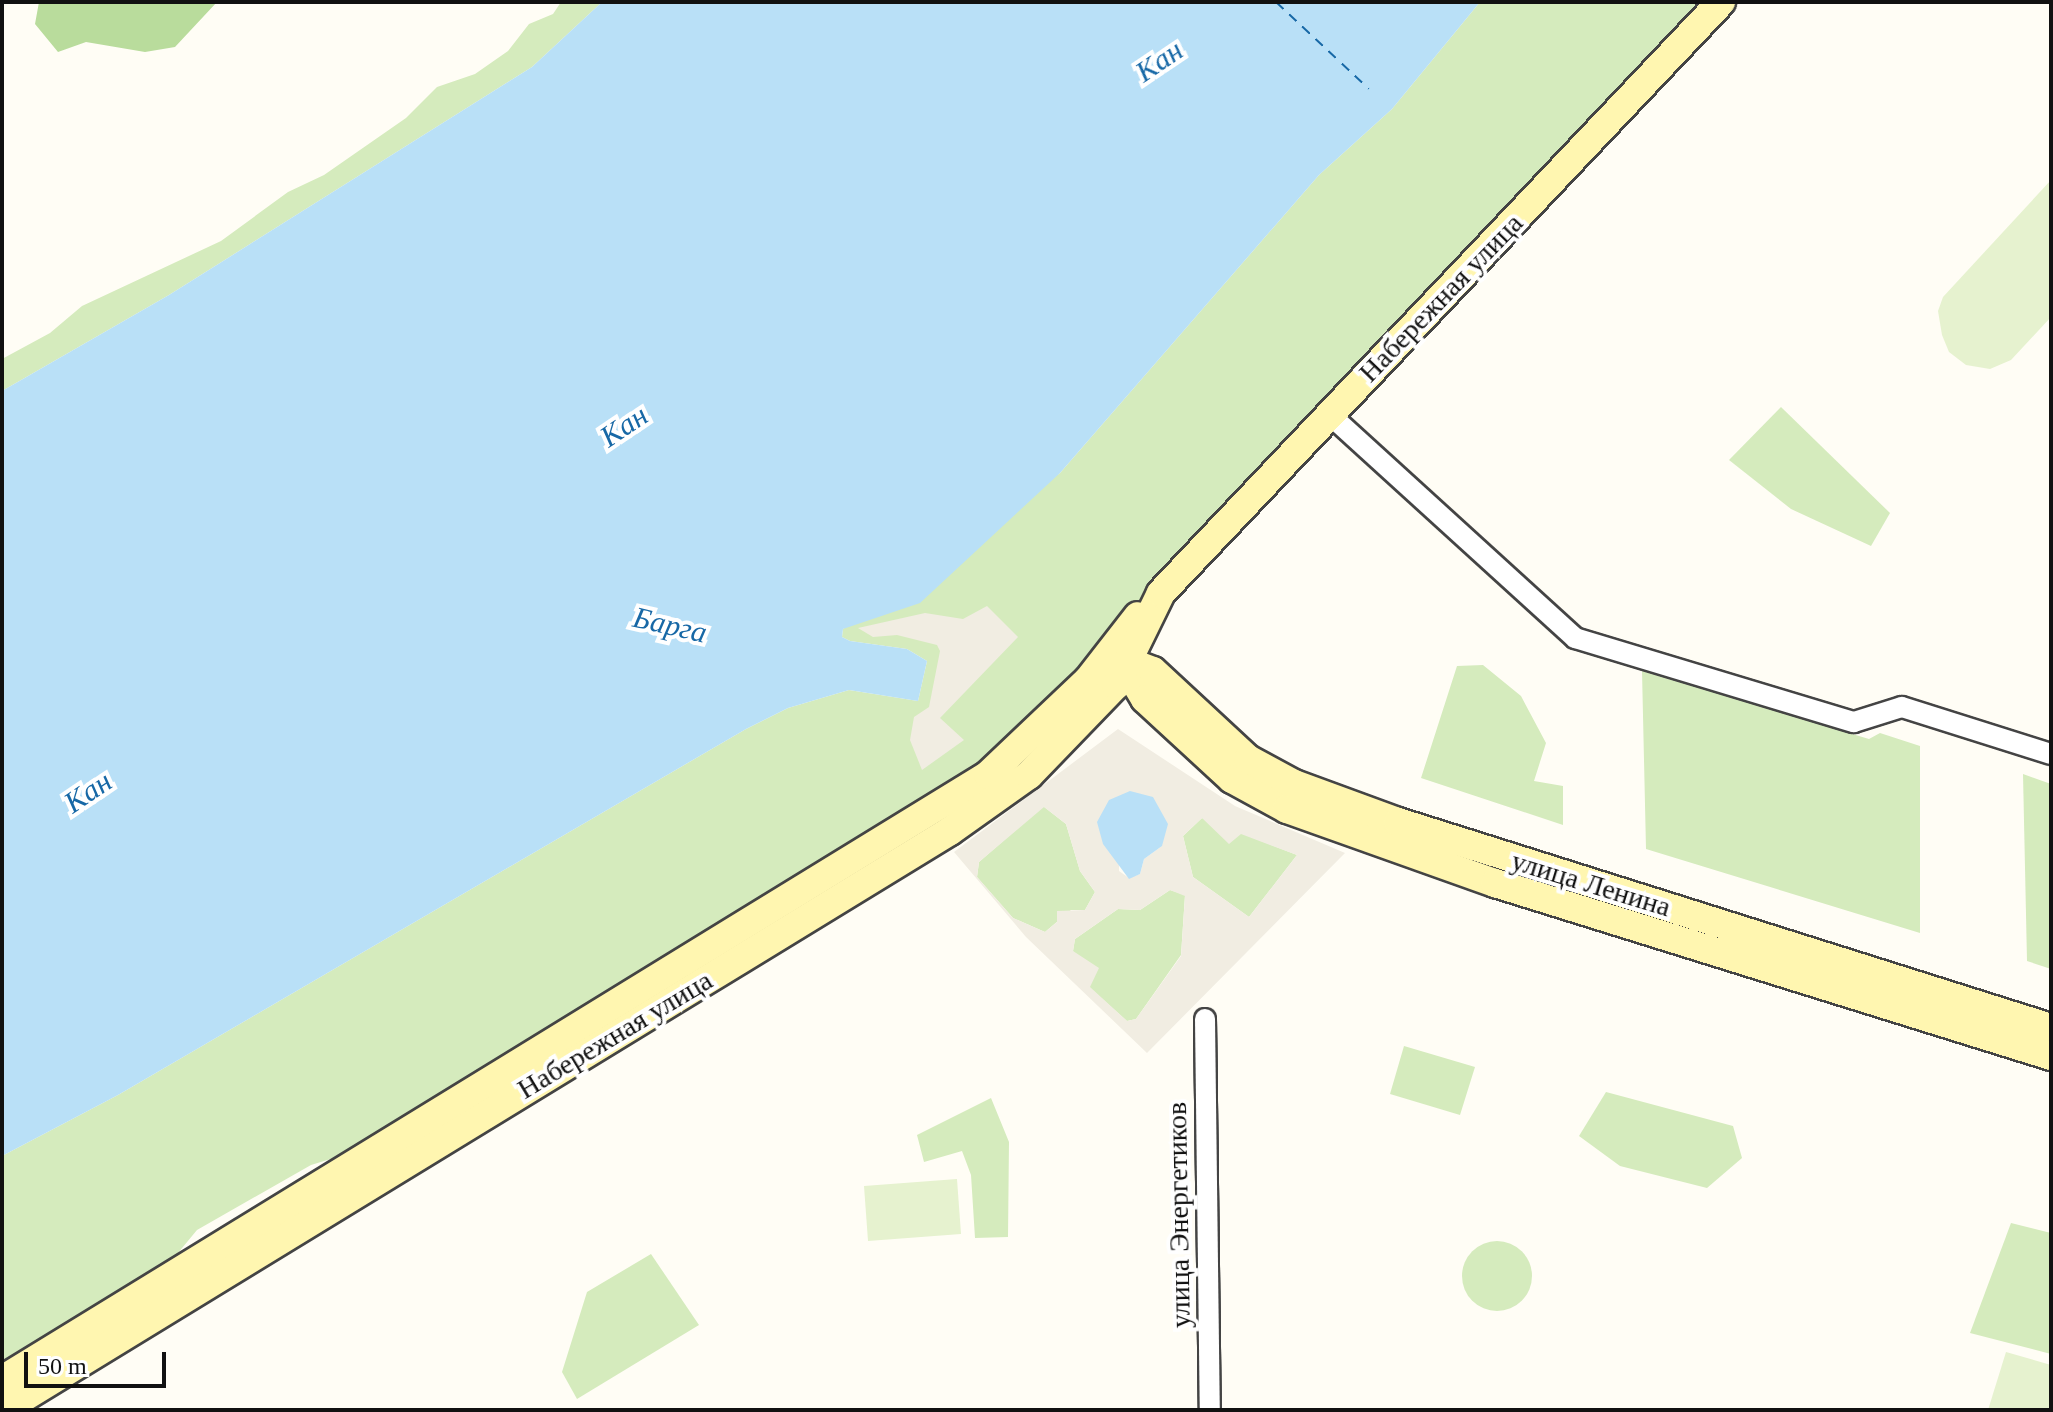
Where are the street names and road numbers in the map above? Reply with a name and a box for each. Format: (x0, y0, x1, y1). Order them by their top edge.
street label: Набережная улица (1352, 207, 1530, 389)
street label: улица Ленина (1507, 844, 1675, 924)
street label: Набережная улица (512, 964, 718, 1106)
street label: улица Энергетиков (1160, 1102, 1198, 1328)

